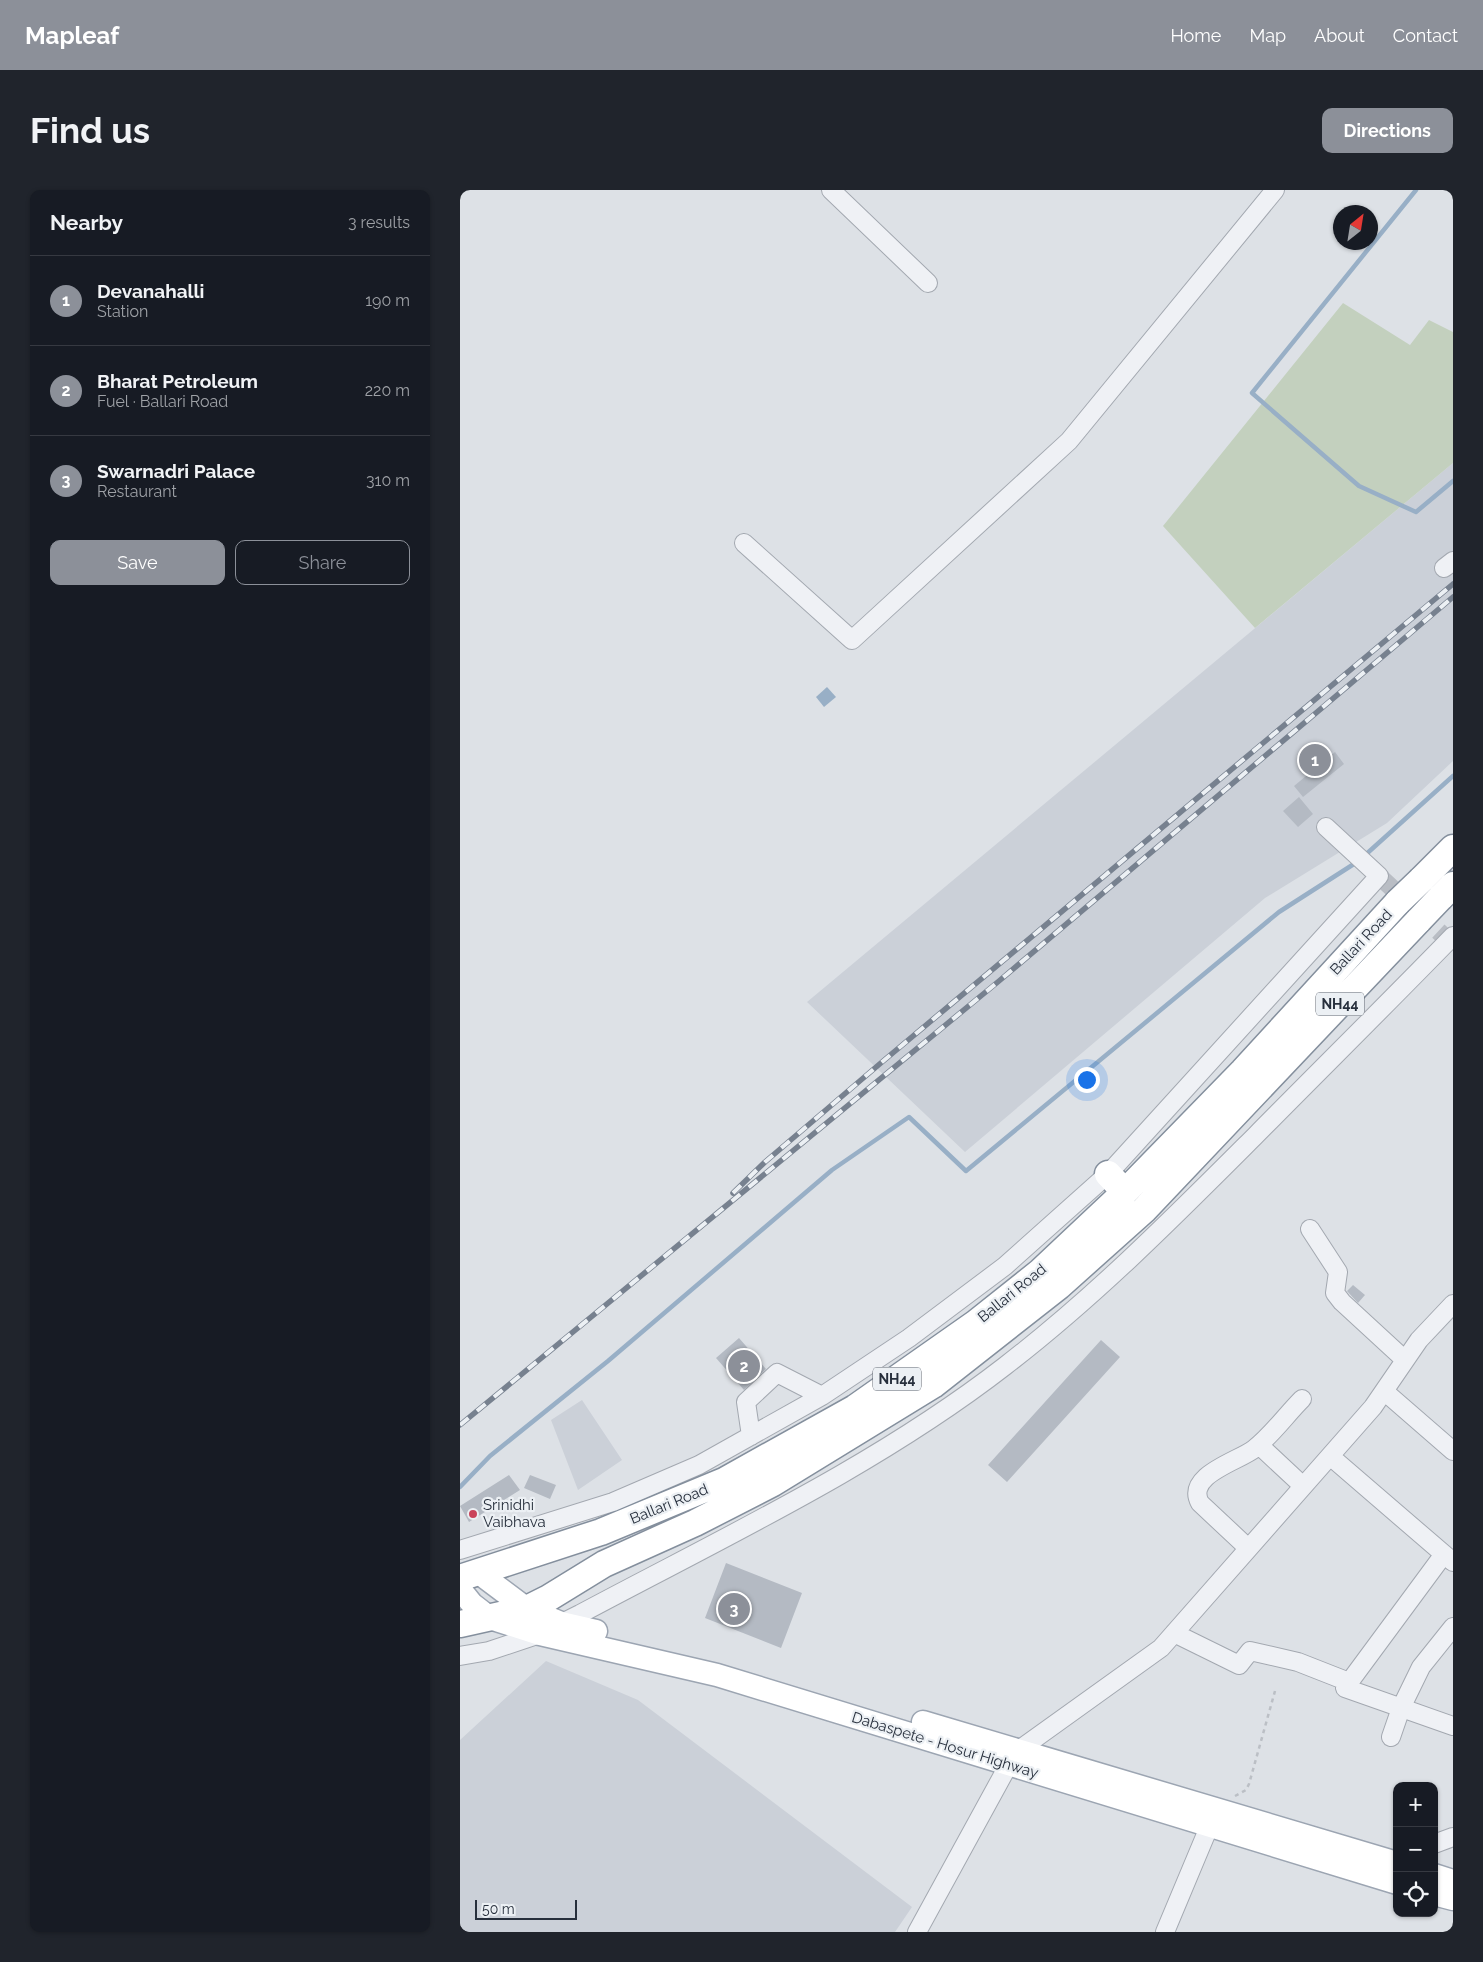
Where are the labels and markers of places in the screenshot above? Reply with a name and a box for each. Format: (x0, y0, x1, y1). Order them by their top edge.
pin: 1 (1299, 741, 1331, 779)
pin: 2 (728, 1347, 760, 1385)
place label: Srinidhi Vaibhava (483, 1496, 546, 1531)
marker: Srinidhi Vaibhava (467, 1508, 479, 1520)
pin: 3 (718, 1590, 750, 1628)

